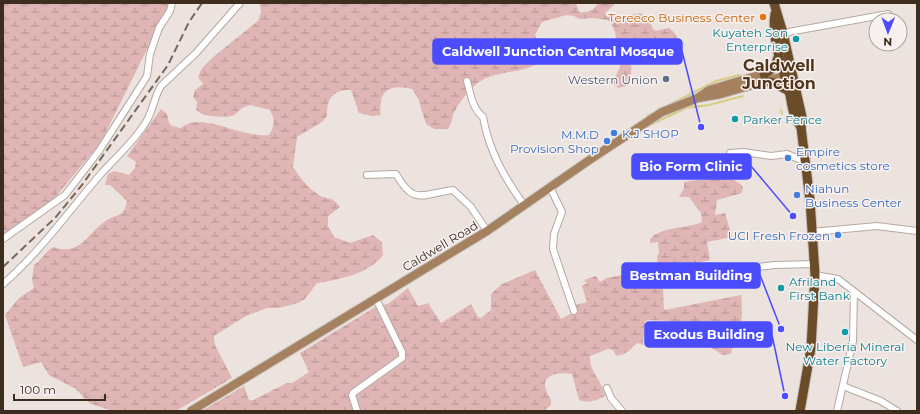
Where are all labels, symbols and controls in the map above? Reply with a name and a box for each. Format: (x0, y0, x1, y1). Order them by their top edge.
place label: Tereeco Business Center (608, 10, 755, 25)
marker: Tereeco Business Center (758, 12, 768, 22)
north arrow (868, 12, 908, 52)
place label: Kuyateh Son Enterprise (712, 25, 788, 54)
marker: Kuyateh Son Enterprise (791, 34, 801, 44)
text: N (883, 35, 892, 49)
callout: Caldwell Junction Central Mosque (433, 39, 682, 64)
text: Caldwell Junction Central Mosque (442, 43, 674, 59)
district label: Caldwell Junction (741, 56, 816, 93)
place label: Western Union (568, 72, 658, 87)
marker: Western Union (661, 74, 671, 84)
place label: Parker Fence (743, 112, 822, 127)
marker: Parker Fence (730, 114, 740, 124)
place label: K.J SHOP (622, 126, 679, 141)
place label: M.M.D Provision Shop (510, 127, 599, 156)
marker: K.J SHOP (609, 128, 619, 138)
marker: M.M.D Provision Shop (602, 136, 612, 146)
place label: Empire cosmetics store (796, 144, 890, 173)
marker: Empire cosmetics store (783, 153, 793, 163)
callout: Bio Form Clinic (632, 154, 751, 179)
text: Bio Form Clinic (639, 158, 743, 174)
place label: Niahun Business Center (805, 181, 902, 210)
marker: Niahun Business Center (792, 190, 802, 200)
street label: Caldwell Road (400, 218, 480, 274)
place label: UCI Fresh Frozen (728, 228, 830, 243)
marker: UCI Fresh Frozen (833, 230, 843, 240)
callout: Bestman Building (622, 263, 760, 288)
text: Bestman Building (630, 267, 752, 283)
place label: Afriland First Bank (789, 274, 851, 303)
marker: Afriland First Bank (776, 283, 786, 293)
callout: Exodus Building (645, 322, 772, 347)
text: Exodus Building (654, 326, 764, 342)
marker: New Liberia Mineral Water Factory (840, 327, 850, 337)
place label: New Liberia Mineral Water Factory (785, 339, 905, 368)
scale bar (14, 376, 105, 402)
text: 100 m (20, 382, 56, 397)

